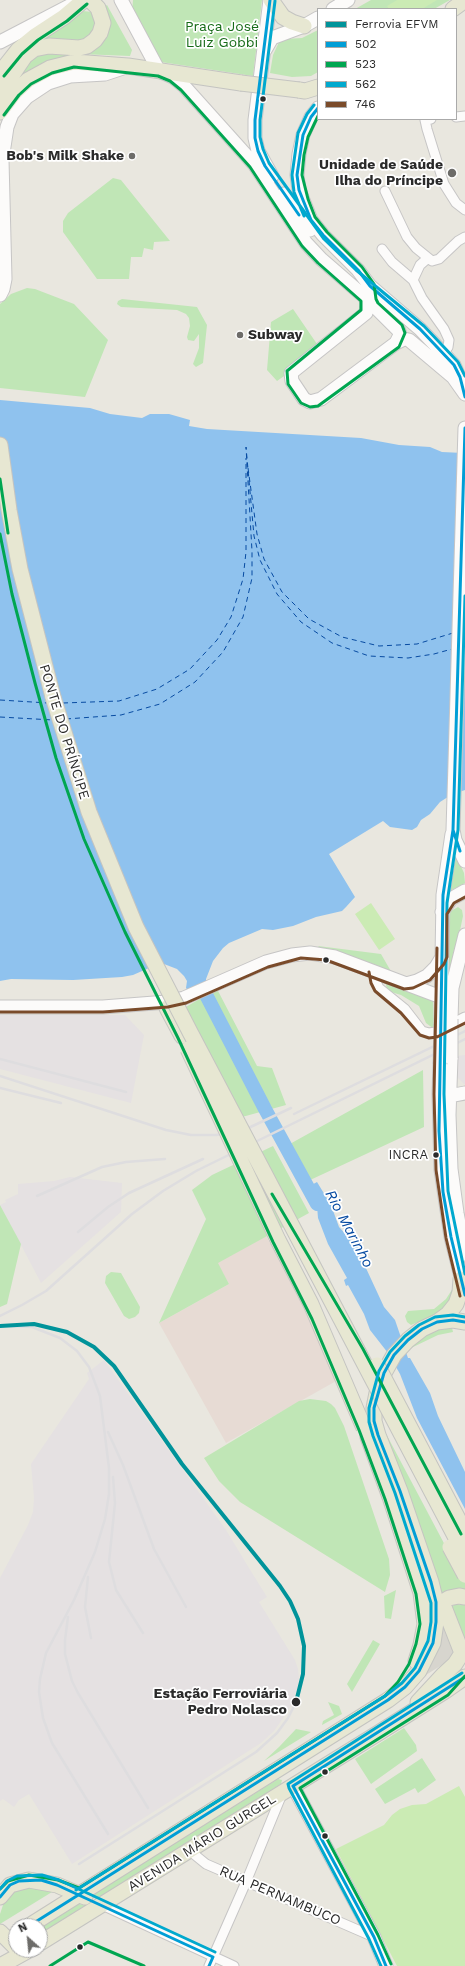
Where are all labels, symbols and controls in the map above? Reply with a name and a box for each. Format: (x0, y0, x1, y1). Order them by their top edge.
legend (317, 8, 457, 120)
text: Ferrovia EFVM (355, 17, 438, 31)
park label: Praça José Luiz Gobbi (185, 19, 259, 52)
text: 502 (355, 37, 376, 51)
text: 523 (355, 57, 376, 71)
text: 562 (355, 77, 376, 91)
unlabelled marker (258, 94, 268, 104)
text: 746 (355, 97, 376, 111)
place label: Bob's Milk Shake (6, 148, 124, 164)
marker: Bob's Milk Shake (127, 151, 137, 161)
place label: Unidade de Saúde Ilha do Príncipe (319, 157, 443, 190)
marker: Unidade de Saúde Ilha do Príncipe (446, 167, 458, 179)
place label: Subway (248, 327, 302, 343)
marker: Subway (235, 330, 245, 340)
street label: PONTE DO PRÍNCIPE (35, 662, 93, 802)
unlabelled marker (321, 955, 331, 965)
place label: INCRA (388, 1147, 428, 1163)
marker: INCRA (431, 1150, 441, 1160)
water label: Rio Marinho (321, 1187, 377, 1271)
place label: Estação Ferroviária Pedro Nolasco (154, 1686, 287, 1718)
marker: Estação Ferroviária Pedro Nolasco (290, 1696, 302, 1708)
unlabelled marker (320, 1767, 330, 1777)
street label: AVENIDA MÁRIO GURGEL (125, 1791, 279, 1895)
unlabelled marker (320, 1831, 330, 1841)
street label: RUA PERNAMBUCO (217, 1863, 343, 1929)
north arrow (8, 1918, 48, 1958)
text: N (16, 1920, 29, 1935)
unlabelled marker (75, 1942, 85, 1952)

